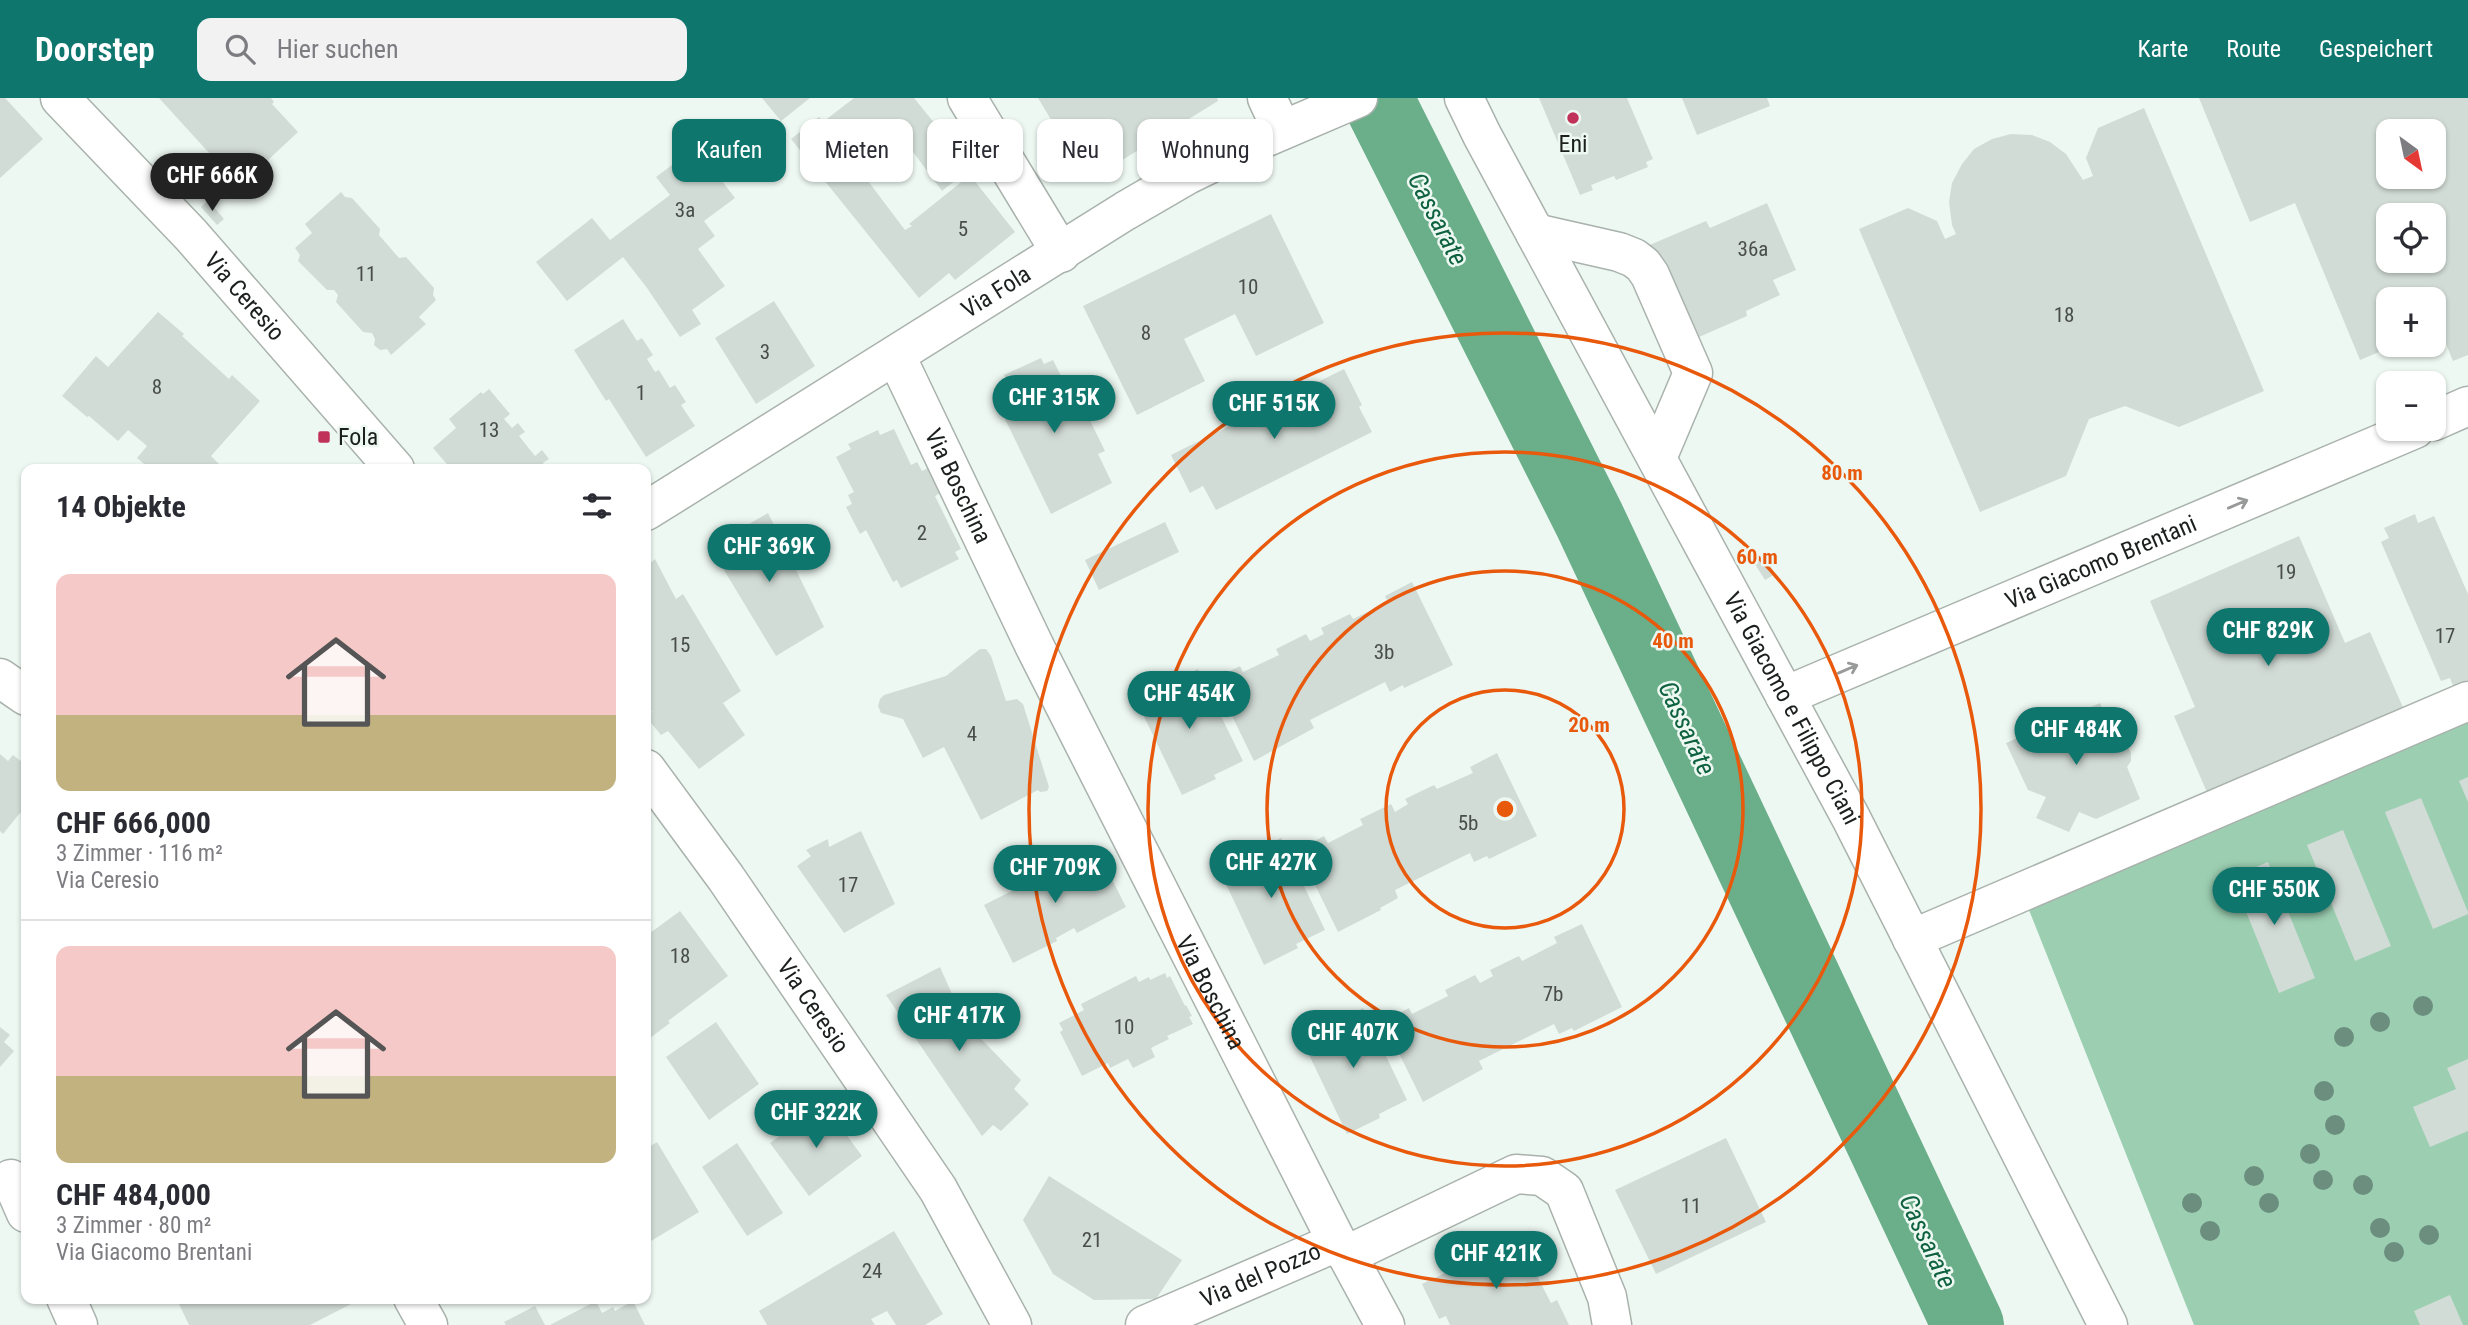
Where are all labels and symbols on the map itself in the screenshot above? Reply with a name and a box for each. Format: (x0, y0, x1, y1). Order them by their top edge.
marker: Eni (1565, 110, 1581, 126)
north arrow (2376, 119, 2446, 189)
place label: Eni (1558, 130, 1588, 158)
pin: CHF 666K (140, 153, 284, 213)
water label: Cassarate (1402, 168, 1474, 270)
house number: 3a (675, 198, 695, 222)
house number: 5 (958, 217, 968, 241)
house number: 36a (1738, 237, 1768, 261)
street label: Via Ceresio (199, 247, 290, 346)
street label: Via Fola (956, 260, 1036, 324)
house number: 11 (356, 262, 376, 286)
house number: 10 (1238, 275, 1258, 299)
house number: 18 (2054, 303, 2074, 327)
house number: 8 (1141, 321, 1151, 345)
house number: 3 (760, 340, 770, 364)
house number: 8 (152, 375, 162, 399)
pin: CHF 315K (982, 376, 1126, 435)
house number: 1 (636, 381, 646, 405)
pin: CHF 515K (1202, 382, 1346, 441)
house number: 13 (479, 418, 499, 442)
place label: Fola (338, 423, 378, 451)
street label: Via Boschina (919, 424, 997, 548)
marker: Fola (316, 429, 332, 445)
text: 80 m (1821, 461, 1863, 485)
one-way arrow (2227, 497, 2248, 510)
street label: Via Giacomo Brentani (2001, 509, 2201, 615)
house number: 2 (917, 521, 927, 545)
pin: CHF 369K (697, 524, 841, 584)
text: 60 m (1736, 545, 1778, 569)
house number: 19 (2276, 560, 2296, 584)
street label: Via Giacomo e Filippo Ciani (1718, 588, 1866, 829)
pin: CHF 829K (2196, 608, 2340, 668)
house number: 17 (2435, 624, 2455, 648)
text: 40 m (1652, 629, 1694, 653)
house number: 15 (670, 633, 690, 657)
house number: 3b (1374, 640, 1394, 664)
one-way arrow (1837, 662, 1858, 675)
pin: CHF 454K (1117, 672, 1261, 731)
water label: Cassarate (1652, 676, 1722, 780)
pin: CHF 484K (2004, 708, 2148, 767)
text: 20 m (1568, 713, 1610, 737)
house number: 4 (967, 722, 977, 746)
centre of rings (1493, 797, 1517, 821)
house number: 5b (1458, 811, 1478, 835)
pin: CHF 427K (1199, 840, 1343, 900)
pin: CHF 709K (983, 846, 1127, 905)
pin: CHF 550K (2202, 868, 2346, 927)
house number: 17 (838, 873, 858, 897)
street label: Via Boschina (1170, 931, 1251, 1054)
house number: 18 (670, 944, 690, 968)
street label: Via Ceresio (771, 954, 855, 1058)
house number: 7b (1543, 982, 1563, 1006)
pin: CHF 417K (887, 993, 1031, 1053)
pin: CHF 407K (1281, 1010, 1425, 1070)
house number: 10 (1114, 1015, 1134, 1039)
pin: CHF 322K (744, 1090, 888, 1150)
water label: Cassarate (1893, 1189, 1963, 1293)
house number: 11 (1681, 1194, 1701, 1218)
house number: 21 (1082, 1228, 1102, 1252)
pin: CHF 421K (1424, 1232, 1568, 1291)
street label: Via del Pozzo (1196, 1237, 1325, 1313)
house number: 24 (862, 1259, 882, 1283)

